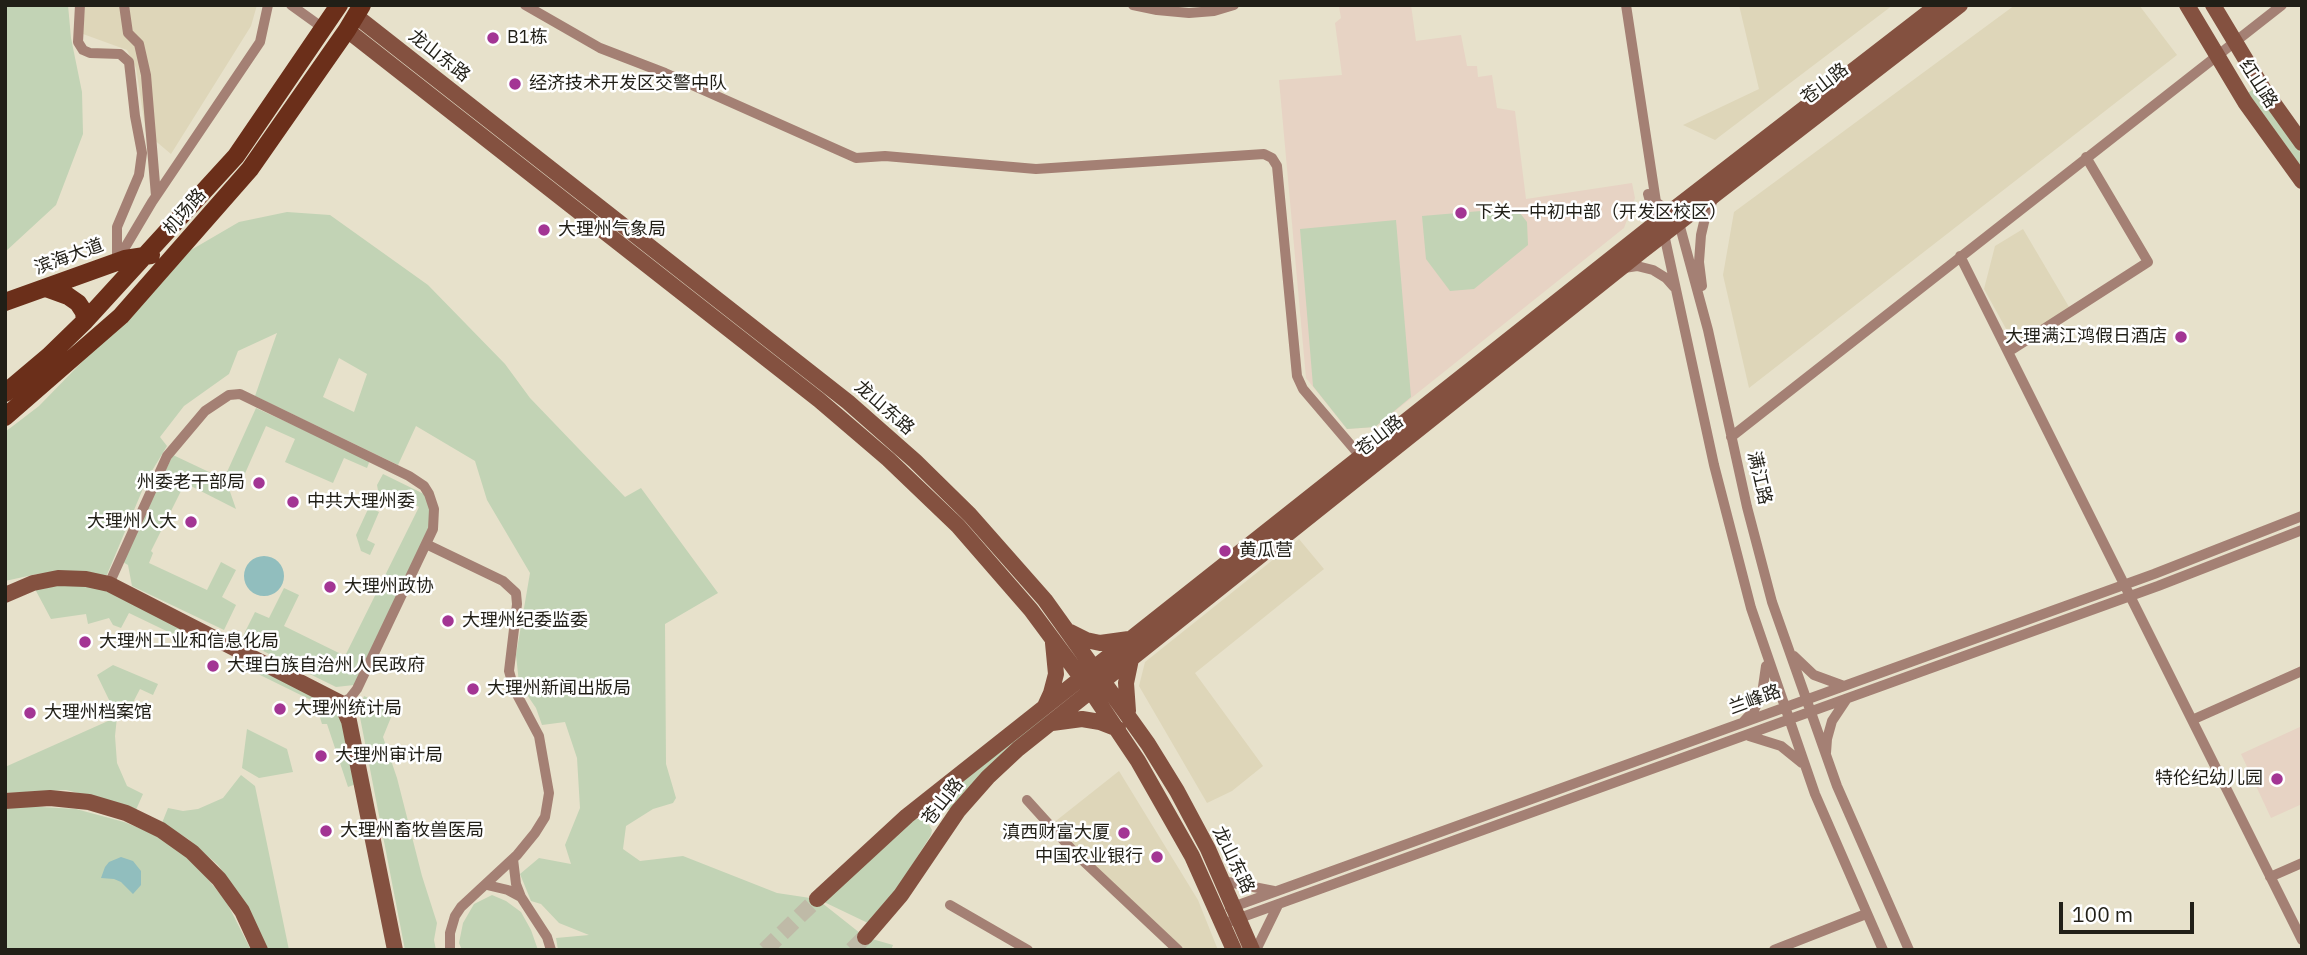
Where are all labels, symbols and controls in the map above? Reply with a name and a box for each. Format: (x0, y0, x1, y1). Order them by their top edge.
street label: 龙山东路 (404, 25, 474, 87)
place label: B1栋 (507, 27, 548, 49)
marker: B1栋 (485, 30, 501, 46)
street label: 红山路 (2234, 55, 2282, 113)
street label: 苍山路 (1797, 59, 1853, 109)
place label: 经济技术开发区交警中队 (529, 73, 727, 95)
marker: 经济技术开发区交警中队 (507, 76, 523, 92)
street label: 机场路 (159, 185, 211, 239)
place label: 下关一中初中部（开发区校区） (1475, 202, 1727, 224)
marker: 下关一中初中部（开发区校区） (1453, 205, 1469, 221)
place label: 大理州气象局 (558, 219, 666, 241)
marker: 大理州气象局 (536, 222, 552, 238)
street label: 滨海大道 (31, 235, 107, 279)
place label: 大理满江鸿假日酒店 (2005, 326, 2167, 348)
marker: 大理满江鸿假日酒店 (2173, 329, 2189, 345)
street label: 龙山东路 (850, 376, 918, 440)
street label: 苍山路 (1352, 411, 1408, 461)
street label: 满江路 (1742, 449, 1776, 507)
place label: 州委老干部局 (137, 472, 245, 494)
marker: 州委老干部局 (251, 475, 267, 491)
place label: 中共大理州委 (307, 491, 415, 513)
marker: 中共大理州委 (285, 494, 301, 510)
place label: 大理州人大 (87, 511, 177, 533)
marker: 大理州人大 (183, 514, 199, 530)
place label: 黄瓜营 (1239, 540, 1293, 562)
marker: 黄瓜营 (1217, 543, 1233, 559)
place label: 大理州政协 (344, 576, 434, 598)
marker: 大理州政协 (322, 579, 338, 595)
place label: 大理州纪委监委 (462, 610, 588, 632)
marker: 大理州纪委监委 (440, 613, 456, 629)
place label: 大理州工业和信息化局 (99, 631, 279, 653)
marker: 大理州工业和信息化局 (77, 634, 93, 650)
place label: 大理白族自治州人民政府 (227, 655, 425, 677)
marker: 大理白族自治州人民政府 (205, 658, 221, 674)
place label: 大理州新闻出版局 (487, 678, 631, 700)
marker: 大理州新闻出版局 (465, 681, 481, 697)
street label: 兰峰路 (1726, 681, 1784, 719)
place label: 大理州统计局 (294, 698, 402, 720)
marker: 大理州统计局 (272, 701, 288, 717)
place label: 大理州档案馆 (44, 702, 152, 724)
marker: 大理州档案馆 (22, 705, 38, 721)
place label: 大理州审计局 (335, 745, 443, 767)
marker: 大理州审计局 (313, 748, 329, 764)
place label: 特伦纪幼儿园 (2155, 768, 2263, 790)
marker: 特伦纪幼儿园 (2269, 771, 2285, 787)
street label: 苍山路 (918, 774, 968, 830)
place label: 大理州畜牧兽医局 (340, 820, 484, 842)
place label: 滇西财富大厦 (1002, 822, 1110, 844)
marker: 大理州畜牧兽医局 (318, 823, 334, 839)
street label: 龙山东路 (1208, 823, 1258, 897)
marker: 滇西财富大厦 (1116, 825, 1132, 841)
place label: 中国农业银行 (1035, 846, 1143, 868)
marker: 中国农业银行 (1149, 849, 1165, 865)
scale bar (2062, 888, 2197, 932)
text: 100 m (2072, 900, 2133, 928)

